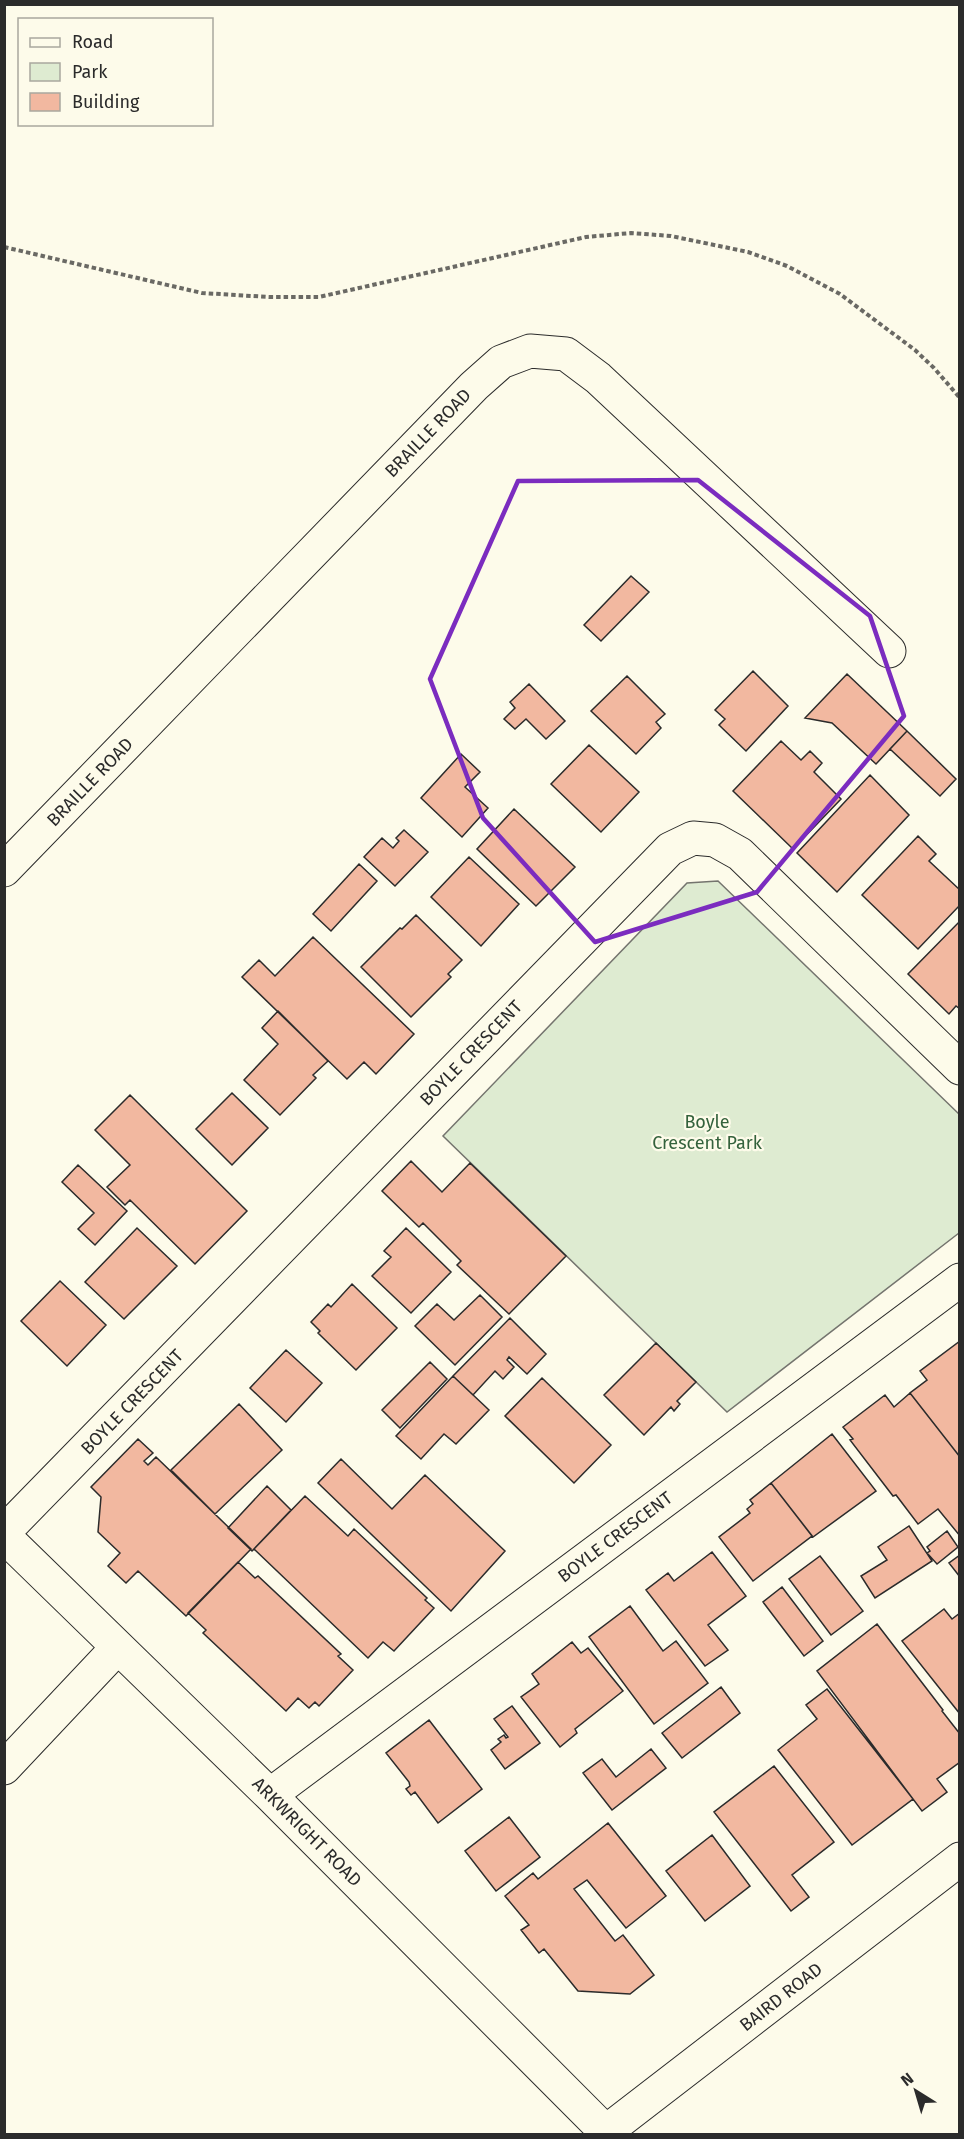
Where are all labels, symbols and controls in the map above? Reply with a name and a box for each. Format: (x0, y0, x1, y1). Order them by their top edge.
legend (18, 18, 213, 126)
text: Road (72, 31, 114, 53)
text: Park (72, 61, 108, 83)
text: Building (72, 91, 140, 113)
street label: BRAILLE ROAD (380, 384, 476, 482)
street label: BRAILLE ROAD (42, 733, 138, 831)
street label: BOYLE CRESCENT (415, 995, 527, 1110)
park label: Boyle Crescent Park (652, 1111, 763, 1154)
street label: BOYLE CRESCENT (76, 1344, 188, 1459)
street label: BOYLE CRESCENT (553, 1486, 677, 1587)
street label: ARKWRIGHT ROAD (248, 1773, 366, 1891)
street label: BAIRD ROAD (735, 1958, 827, 2036)
north arrow (886, 2061, 946, 2121)
text: N (897, 2069, 917, 2090)

